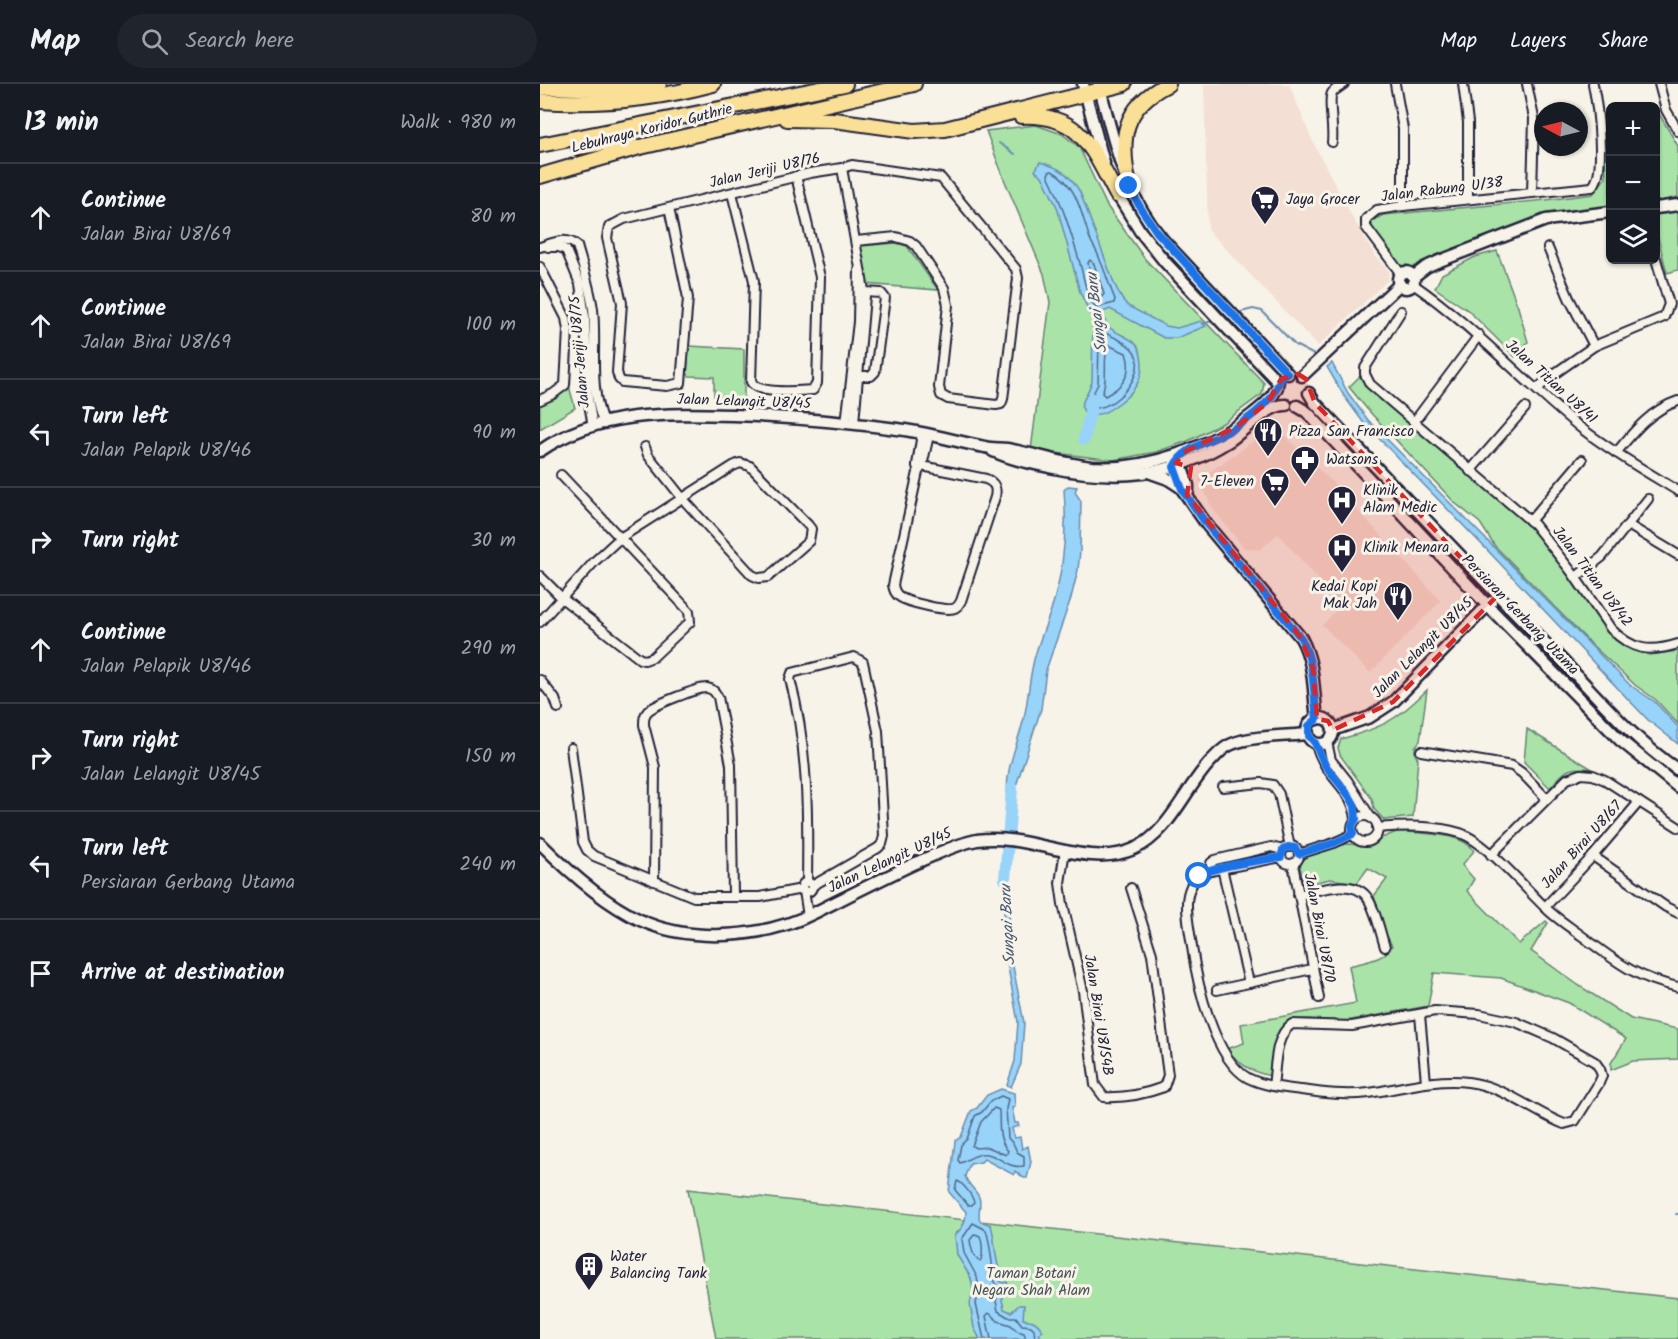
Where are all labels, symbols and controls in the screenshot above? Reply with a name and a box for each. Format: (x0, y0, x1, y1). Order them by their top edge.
search box (117, 14, 537, 68)
text: Map (30, 19, 81, 64)
text: Search here (186, 24, 294, 59)
icon: search (138, 25, 171, 58)
text: Map (1440, 25, 1477, 58)
text: Layers (1510, 25, 1566, 58)
text: Share (1599, 25, 1648, 58)
street label: Lebuhraya Koridor Guthrie (569, 97, 735, 161)
text: 13 min (24, 102, 99, 144)
north arrow (1534, 102, 1588, 156)
map controls (1606, 102, 1660, 264)
button: + (1606, 102, 1660, 156)
text: Walk · 980 m (400, 107, 516, 139)
street label: Jalan Jeriji U8/76 (707, 147, 823, 195)
button: − (1606, 156, 1660, 210)
street label: Jalan Rabung U/38 (1380, 170, 1505, 209)
route end (1115, 172, 1141, 198)
text: Continue (81, 184, 166, 219)
supermarket icon: Jaya Grocer (1249, 184, 1281, 226)
place label: Jaya Grocer (1286, 188, 1360, 212)
icon: ahead (24, 201, 57, 234)
text: 80 m (470, 201, 516, 233)
button: layers (1606, 210, 1660, 264)
text: Jalan Birai U8/69 (81, 219, 231, 251)
water label: Sungai Baru (1079, 269, 1114, 355)
text: Continue (81, 292, 166, 327)
street label: Jalan Jeriji U8/75 (563, 294, 597, 409)
icon: ahead (24, 309, 57, 342)
text: 100 m (466, 309, 516, 341)
text: Jalan Birai U8/69 (81, 327, 231, 359)
street label: Jalan Titian U8/41 (1499, 334, 1603, 430)
street label: Jalan Lelangit U8/45 (676, 388, 813, 416)
text: Turn left (81, 400, 168, 435)
restaurant icon: Pizza San Francisco (1252, 416, 1284, 458)
icon: left (24, 417, 57, 450)
text: 90 m (472, 417, 516, 449)
place label: Pizza San Francisco (1289, 420, 1414, 444)
text: Jalan Pelapik U8/46 (81, 435, 252, 467)
pharmacy icon: Watsons (1289, 444, 1321, 486)
place label: Watsons (1326, 448, 1379, 472)
supermarket icon: 7-Eleven (1259, 466, 1291, 508)
place label: 7-Eleven (1200, 470, 1254, 494)
place label: Klinik Alam Medic (1363, 479, 1437, 520)
hospital icon: Klinik Alam Medic (1326, 484, 1358, 526)
street label: Jalan Titian U8/42 (1546, 521, 1638, 633)
text: Turn right (81, 524, 179, 559)
icon: right (24, 525, 57, 558)
text: 30 m (471, 525, 516, 557)
hospital icon: Klinik Menara (1326, 532, 1358, 574)
place label: Klinik Menara (1363, 536, 1449, 560)
street label: Persiaran Gerbang Utama (1456, 549, 1584, 681)
place label: Kedai Kopi Mak Jah (1311, 575, 1378, 616)
restaurant icon: Kedai Kopi Mak Jah (1382, 580, 1414, 622)
street label: Jalan Lelangit U8/45 (1367, 591, 1480, 704)
text: Continue (81, 616, 166, 651)
icon: ahead (24, 633, 57, 666)
text: 290 m (461, 633, 516, 665)
text: Jalan Pelapik U8/46 (81, 651, 252, 683)
text: Turn right (81, 724, 179, 759)
icon: right (24, 741, 57, 774)
text: 150 m (465, 741, 516, 773)
text: Jalan Lelangit U8/45 (81, 759, 260, 791)
street label: Jalan Birai U8/67 (1536, 795, 1629, 895)
street label: Jalan Lelangit U8/45 (824, 821, 957, 900)
text: Turn left (81, 832, 168, 867)
icon: left (24, 849, 57, 882)
text: 240 m (459, 849, 516, 881)
route start (1185, 862, 1211, 888)
text: Persiaran Gerbang Utama (81, 867, 295, 899)
street label: Jalan Birai U8/70 (1297, 871, 1341, 985)
water label: Sungai Baru (993, 882, 1023, 966)
street label: Jalan Birai U8/54B (1077, 953, 1119, 1077)
text: Arrive at destination (81, 956, 284, 991)
icon: arrive (24, 957, 57, 990)
place label: Water Balancing Tank (610, 1245, 708, 1286)
building icon: Water Balancing Tank (573, 1250, 605, 1292)
park label: Taman Botani Negara Shah Alam (972, 1262, 1090, 1303)

